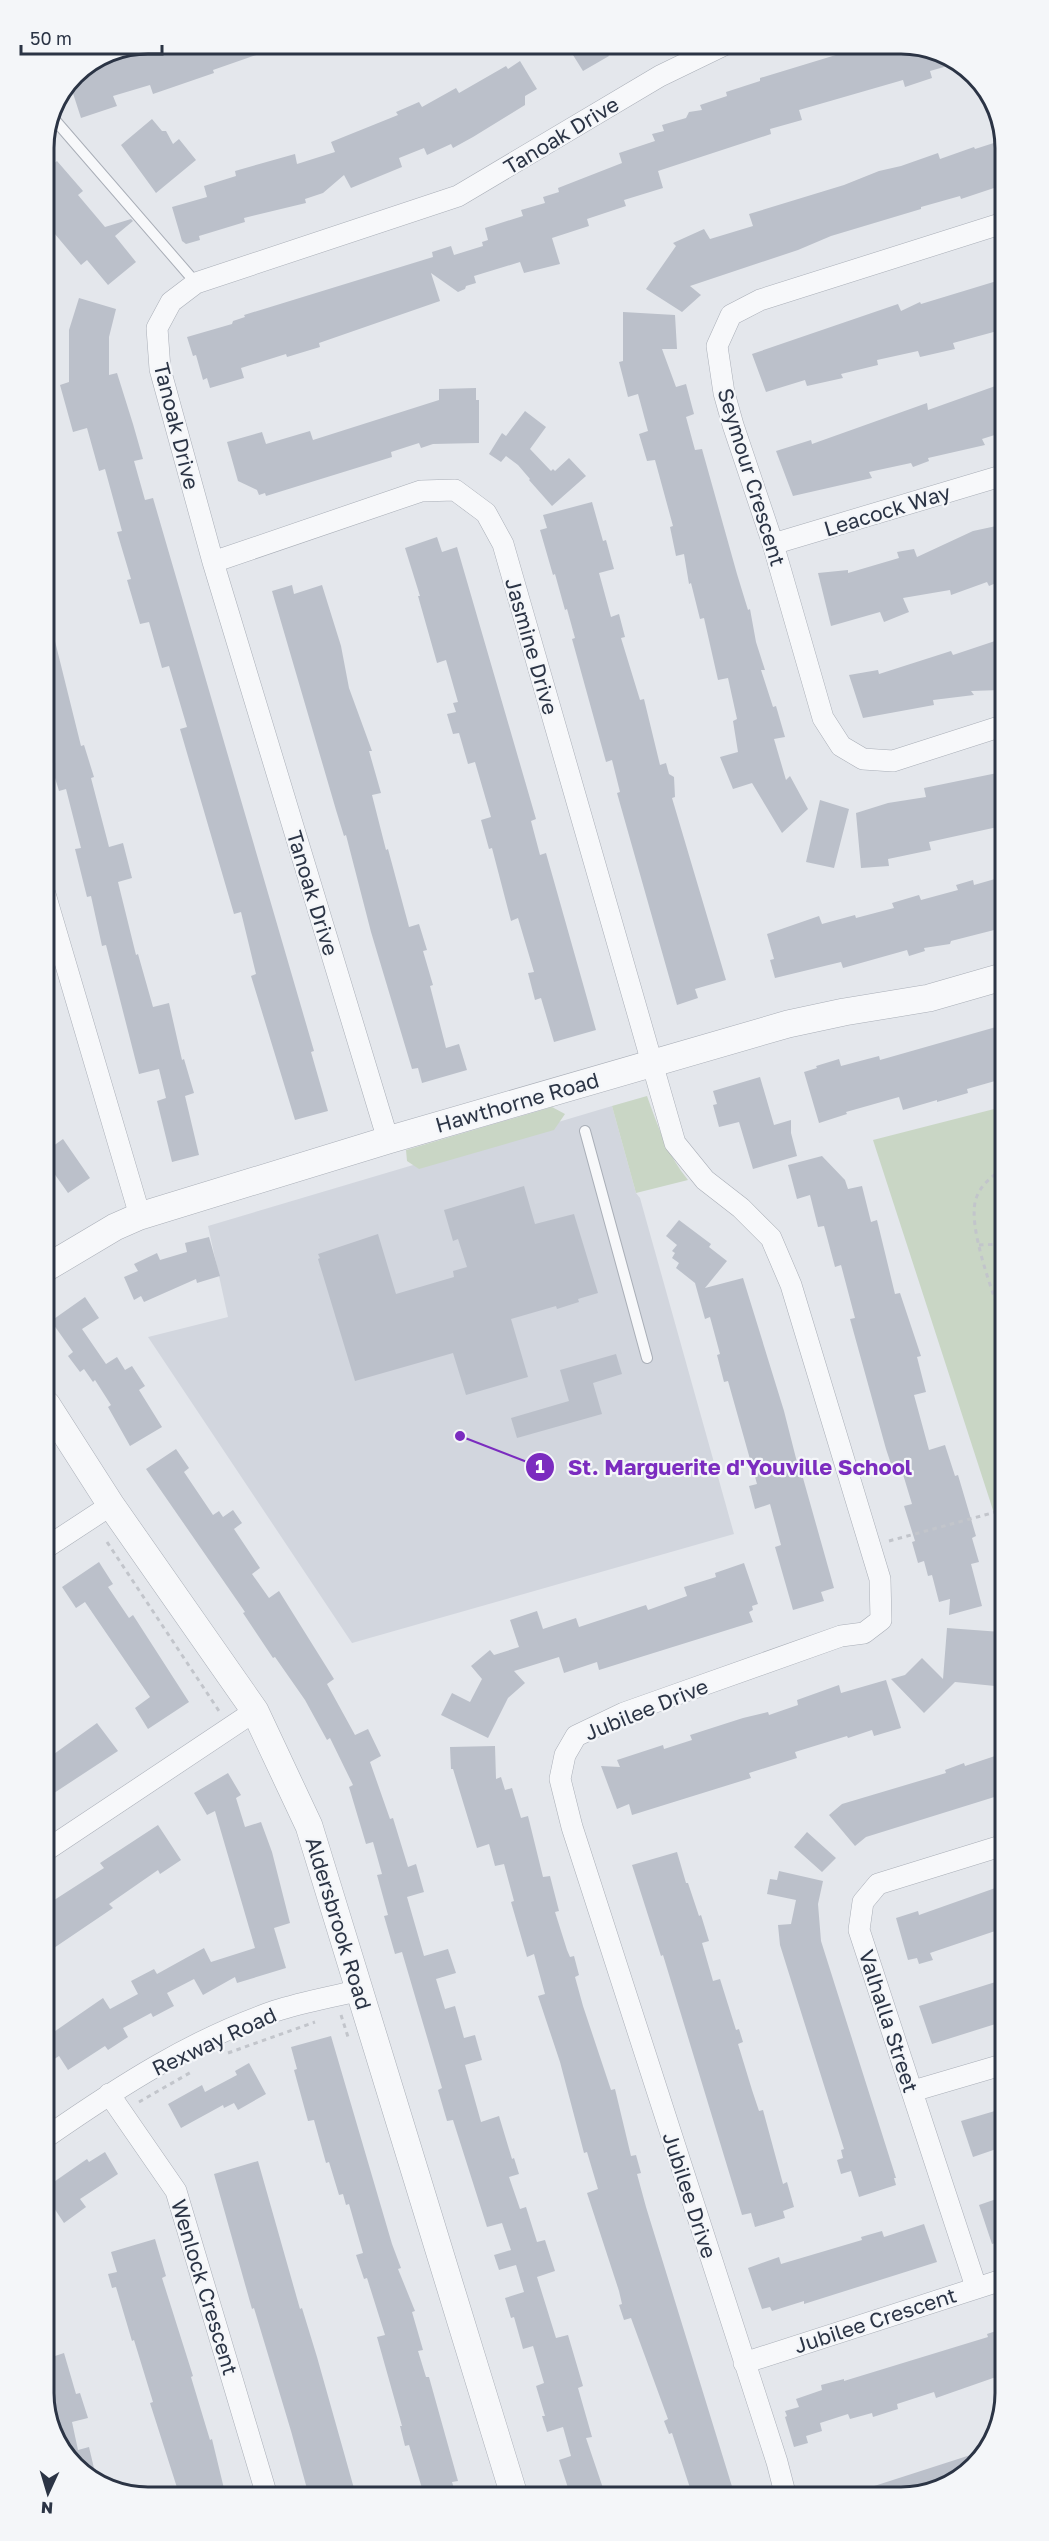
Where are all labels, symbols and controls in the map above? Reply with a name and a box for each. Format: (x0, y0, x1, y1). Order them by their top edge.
scale bar (21, 18, 162, 56)
text: 50 m (30, 27, 72, 49)
street label: Tanoak Drive (499, 91, 623, 179)
street label: Tanoak Drive (149, 360, 205, 492)
street label: Seymour Crescent (713, 385, 791, 569)
street label: Leacock Way (821, 478, 954, 542)
street label: Jasmine Drive (500, 575, 564, 717)
street label: Tanoak Drive (282, 827, 344, 959)
street label: Hawthorne Road (432, 1066, 602, 1138)
callout: St. Marguerite d'Youville School (525, 1447, 924, 1487)
text: St. Marguerite d'Youville School (568, 1453, 912, 1480)
text: 1 (535, 1455, 545, 1477)
street label: Jubilee Drive (580, 1672, 712, 1746)
street label: Aldersbrook Road (300, 1833, 378, 2013)
street label: Valhalla Street (854, 1946, 924, 2096)
street label: Rexway Road (148, 2001, 280, 2081)
street label: Jubilee Drive (657, 2129, 723, 2261)
street label: Wenlock Crescent (166, 2196, 244, 2378)
street label: Jubilee Crescent (790, 2281, 960, 2359)
north arrow (18, 2463, 78, 2523)
text: N (40, 2498, 54, 2518)

